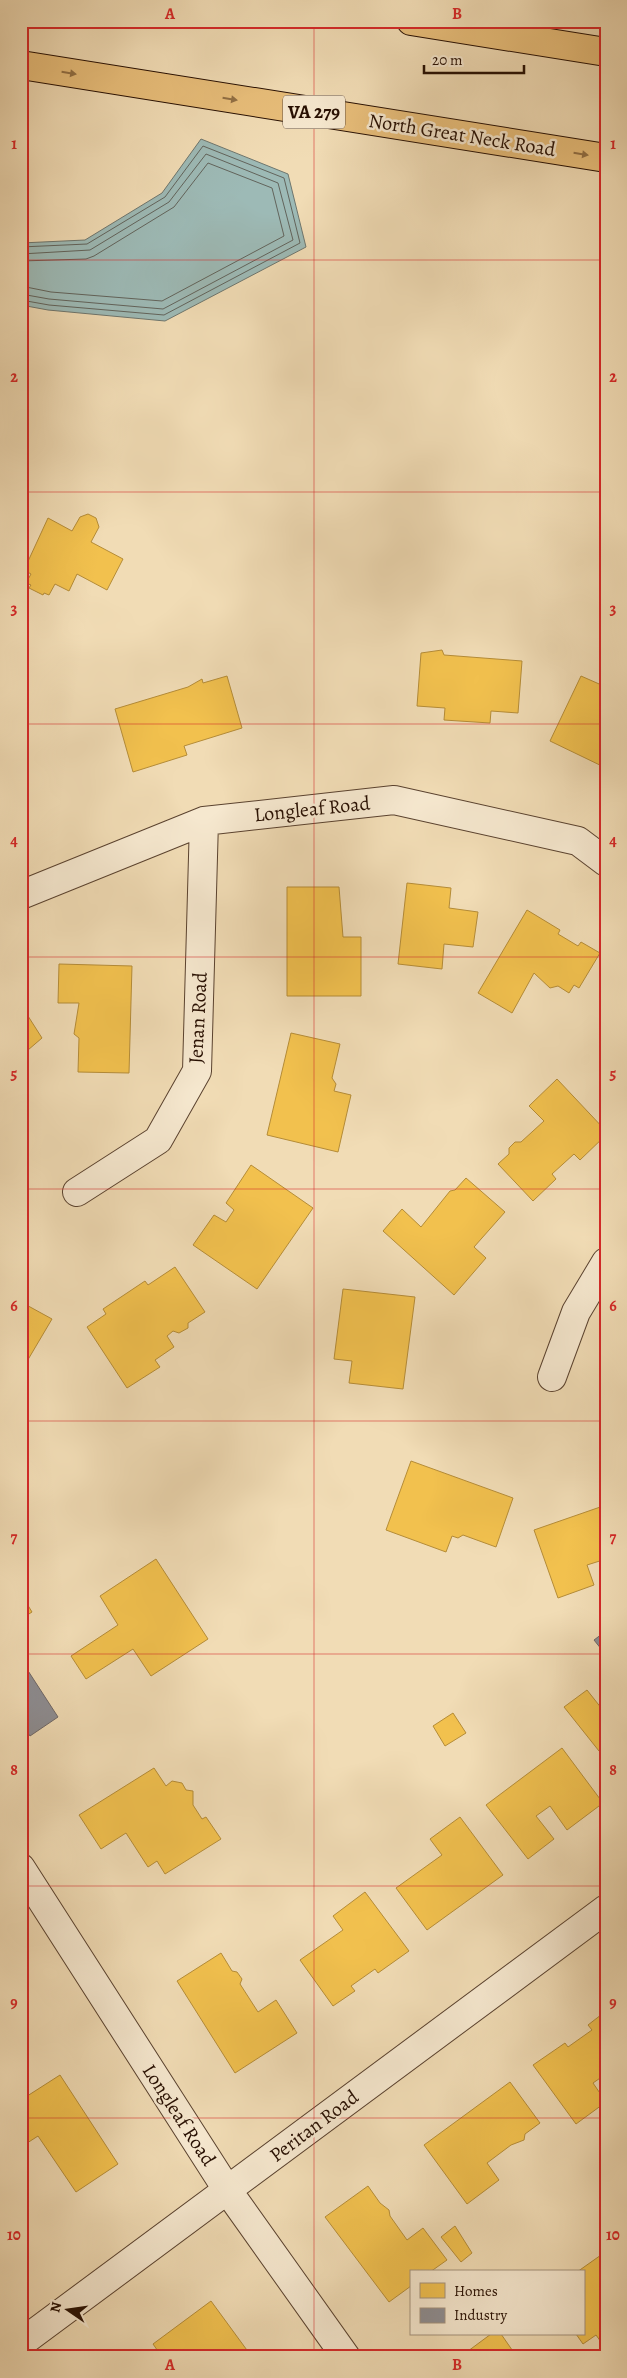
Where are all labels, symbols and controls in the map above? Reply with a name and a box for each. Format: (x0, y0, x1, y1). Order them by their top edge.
text: A (164, 3, 176, 25)
text: B (452, 3, 462, 25)
scale bar (424, 42, 524, 74)
text: 20 m (432, 50, 463, 70)
one-way arrow (62, 70, 78, 78)
one-way arrow (222, 95, 238, 103)
road number: VA 279 (283, 95, 345, 128)
street label: North Great Neck Road (367, 107, 558, 163)
text: 1 (11, 133, 17, 155)
text: 1 (610, 133, 616, 155)
one-way arrow (573, 151, 589, 159)
text: 2 (10, 366, 18, 388)
text: 2 (609, 366, 617, 388)
text: 3 (11, 598, 18, 620)
text: 3 (610, 598, 617, 620)
street label: Longleaf Road (253, 789, 372, 829)
text: 4 (10, 830, 18, 852)
text: 4 (609, 830, 617, 852)
street label: Jenan Road (182, 971, 214, 1064)
text: 5 (11, 1063, 18, 1085)
text: 5 (610, 1063, 617, 1085)
text: 6 (10, 1295, 18, 1317)
text: 6 (609, 1295, 617, 1317)
text: 7 (11, 1527, 18, 1549)
text: 7 (610, 1527, 617, 1549)
text: 8 (10, 1759, 18, 1781)
text: 8 (609, 1759, 617, 1781)
text: 9 (10, 1992, 18, 2014)
text: 9 (609, 1992, 617, 2014)
street label: Longleaf Road (136, 2059, 222, 2171)
street label: Peritan Road (264, 2084, 364, 2168)
text: 10 (7, 2224, 21, 2246)
text: 10 (606, 2224, 620, 2246)
legend (410, 2270, 584, 2336)
text: Homes (454, 2281, 498, 2301)
north arrow (42, 2286, 92, 2336)
text: N (45, 2300, 66, 2314)
text: Industry (454, 2305, 508, 2325)
text: A (164, 2354, 176, 2376)
text: B (452, 2354, 462, 2376)

